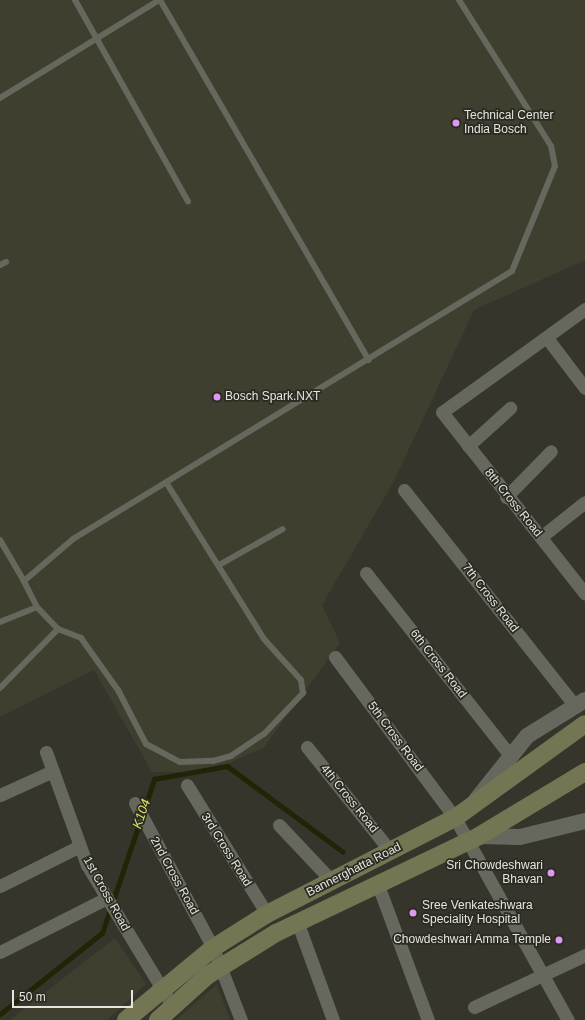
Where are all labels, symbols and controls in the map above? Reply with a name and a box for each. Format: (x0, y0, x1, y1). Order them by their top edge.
place label: Technical Center India Bosch (464, 109, 553, 137)
marker: Technical Center India Bosch (451, 118, 461, 128)
place label: Bosch Spark.NXT (225, 390, 320, 404)
marker: Bosch Spark.NXT (212, 392, 222, 402)
street label: 8th Cross Road (481, 466, 545, 540)
street label: 7th Cross Road (459, 561, 521, 635)
street label: 6th Cross Road (407, 627, 469, 701)
street label: 5th Cross Road (364, 699, 426, 775)
street label: 4th Cross Road (317, 762, 381, 836)
water label: K104 (130, 797, 154, 831)
street label: 3rd Cross Road (198, 811, 254, 889)
street label: 2nd Cross Road (147, 835, 201, 917)
street label: Bannerghatta Road (304, 840, 404, 900)
street label: 1st Cross Road (80, 854, 132, 934)
place label: Sri Chowdeshwari Bhavan (446, 859, 543, 887)
marker: Sri Chowdeshwari Bhavan (546, 868, 556, 878)
place label: Sree Venkateshwara Speciality Hospital (422, 899, 533, 927)
marker: Sree Venkateshwara Speciality Hospital (407, 907, 419, 919)
place label: Chowdeshwari Amma Temple (392, 933, 551, 947)
marker: Chowdeshwari Amma Temple (554, 935, 564, 945)
scale bar (14, 982, 135, 1008)
text: 50 m (19, 990, 46, 1004)

